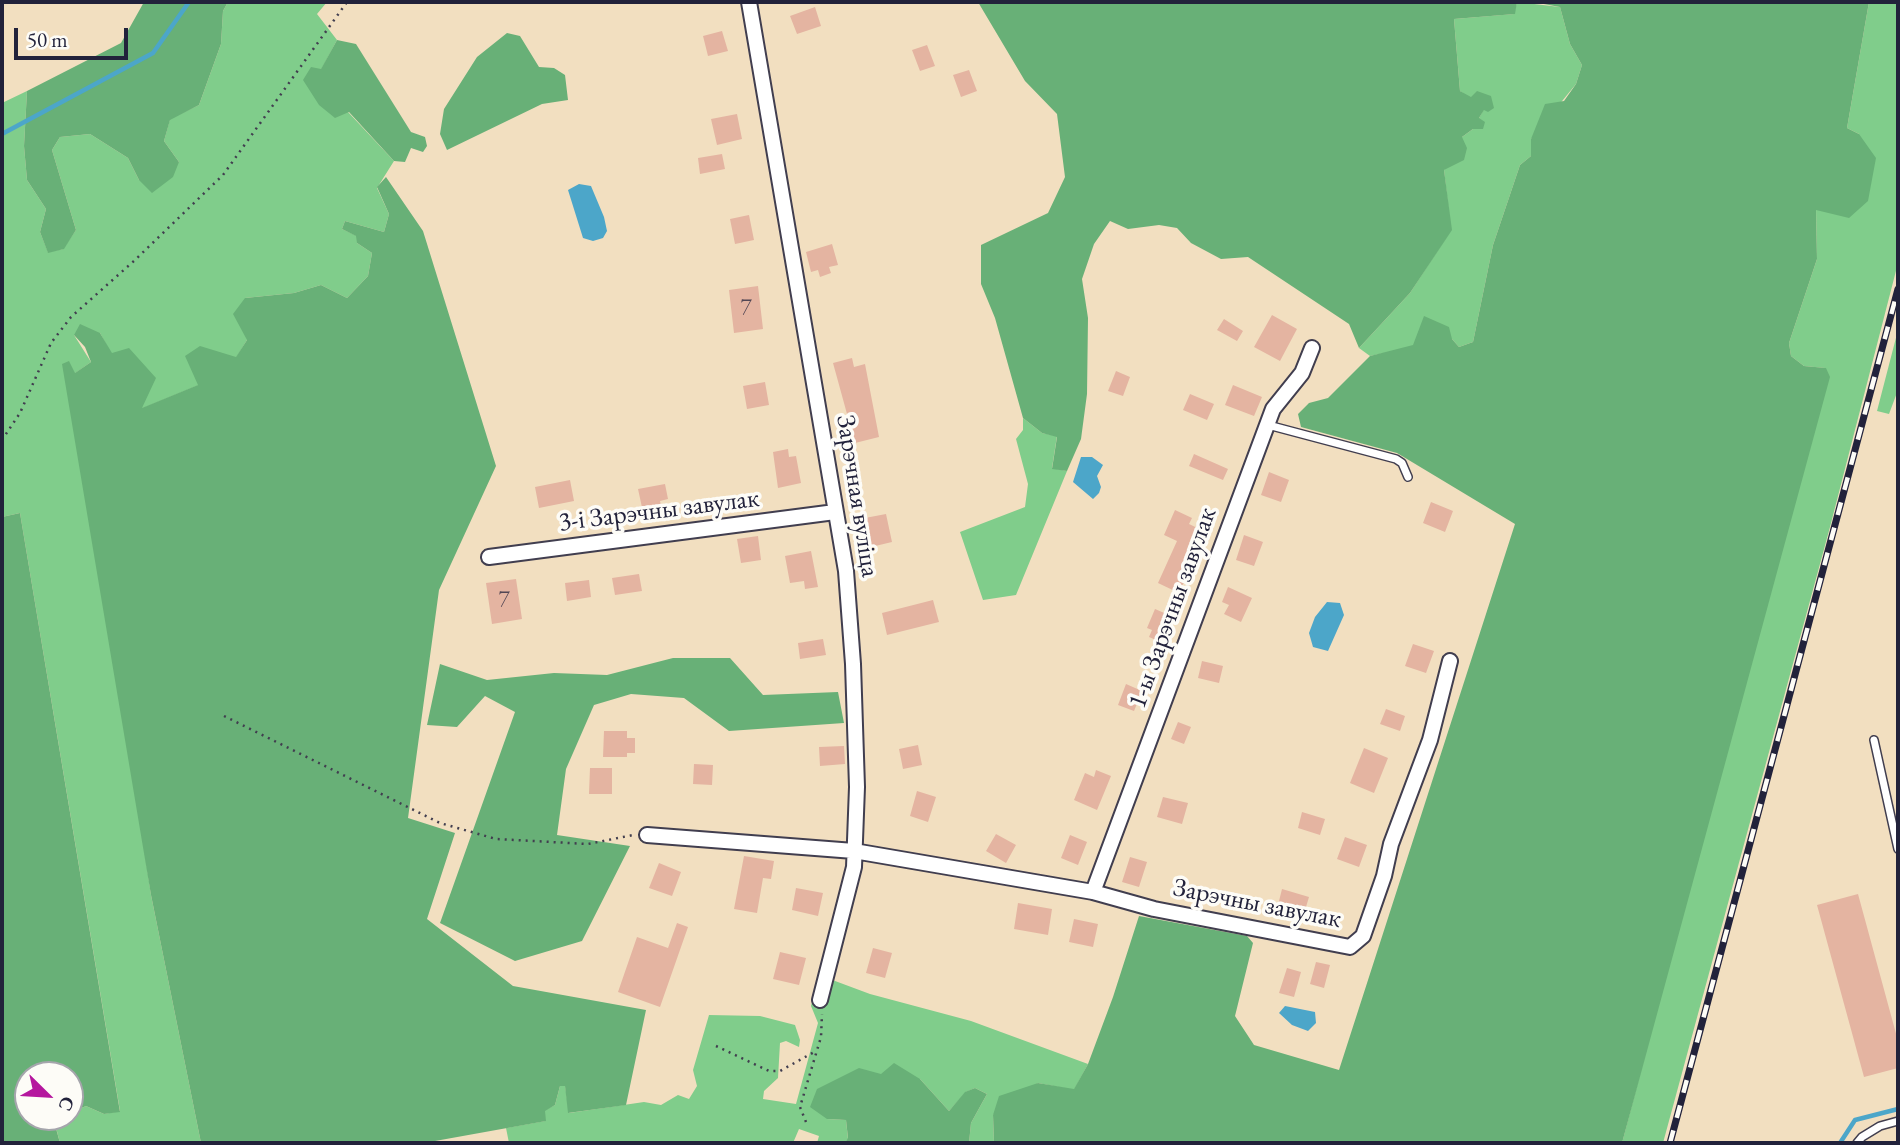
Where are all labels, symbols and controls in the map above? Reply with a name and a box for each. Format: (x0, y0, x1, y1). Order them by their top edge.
scale bar (18, 14, 131, 58)
text: 50 m (27, 26, 68, 53)
house number: 7 (740, 295, 752, 323)
street label: Зарэчная вуліца (829, 413, 885, 579)
street label: 3-і Зарэчны завулак (557, 483, 761, 539)
street label: 1-ы Зарэчны завулак (1122, 503, 1224, 713)
house number: 7 (498, 587, 510, 615)
street label: Зарэчны завулак (1170, 872, 1344, 936)
north arrow (14, 1061, 84, 1131)
text: С (53, 1093, 81, 1115)

